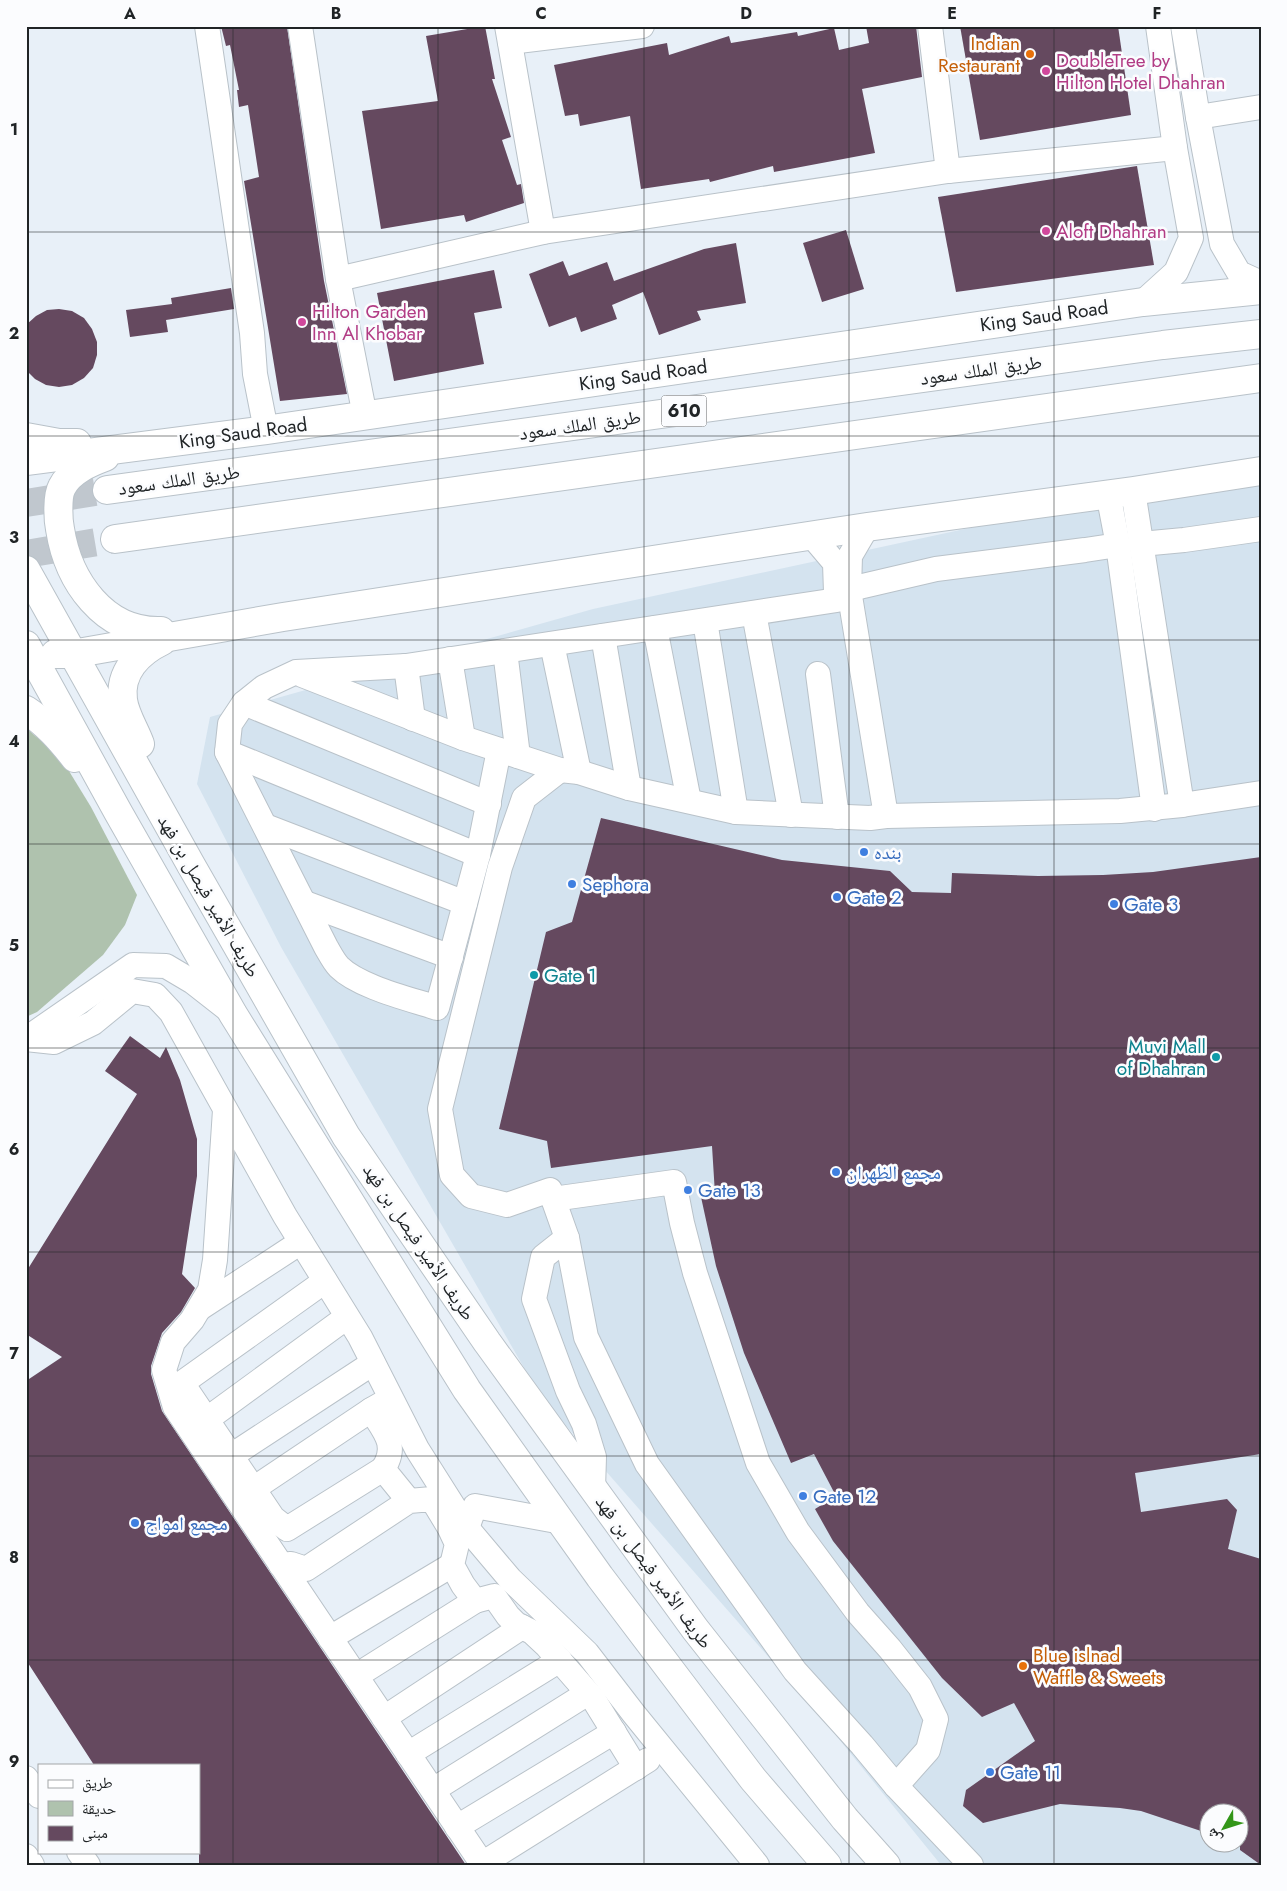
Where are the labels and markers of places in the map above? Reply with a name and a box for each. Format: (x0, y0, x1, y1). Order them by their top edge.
place label: Indian Restaurant (938, 30, 1020, 79)
place label: DoubleTree by Hilton Hotel Dhahran (1056, 47, 1226, 96)
marker: Indian Restaurant (1024, 48, 1036, 60)
marker: DoubleTree by Hilton Hotel Dhahran (1040, 65, 1052, 77)
place label: Aloft Dhahran (1056, 218, 1167, 245)
marker: Aloft Dhahran (1040, 225, 1052, 237)
place label: Hilton Garden Inn Al Khobar (312, 298, 426, 347)
marker: Hilton Garden Inn Al Khobar (296, 316, 308, 328)
place label: بنده (874, 839, 902, 866)
marker: بنده (858, 846, 870, 858)
place label: Sephora (582, 871, 649, 898)
marker: Sephora (566, 878, 578, 890)
place label: Gate 2 (847, 884, 902, 911)
marker: Gate 2 (831, 891, 843, 903)
place label: Gate 3 (1124, 891, 1178, 918)
marker: Gate 3 (1108, 898, 1120, 910)
place label: Gate 1 (544, 962, 596, 989)
marker: Gate 1 (528, 969, 540, 981)
place label: Muvi Mall of Dhahran (1117, 1033, 1206, 1082)
marker: Muvi Mall of Dhahran (1210, 1051, 1222, 1063)
place label: مجمع الظهران (846, 1159, 941, 1186)
marker: مجمع الظهران (830, 1166, 842, 1178)
place label: Gate 13 (698, 1177, 761, 1204)
marker: Gate 13 (682, 1184, 694, 1196)
place label: Gate 12 (813, 1483, 876, 1510)
marker: Gate 12 (797, 1490, 809, 1502)
place label: مجمع امواج (145, 1510, 228, 1537)
marker: مجمع امواج (129, 1517, 141, 1529)
place label: Blue islnad Waffle & Sweets (1033, 1642, 1163, 1691)
marker: Blue islnad Waffle & Sweets (1017, 1660, 1029, 1672)
place label: Gate 11 (1000, 1759, 1061, 1786)
marker: Gate 11 (984, 1766, 996, 1778)

